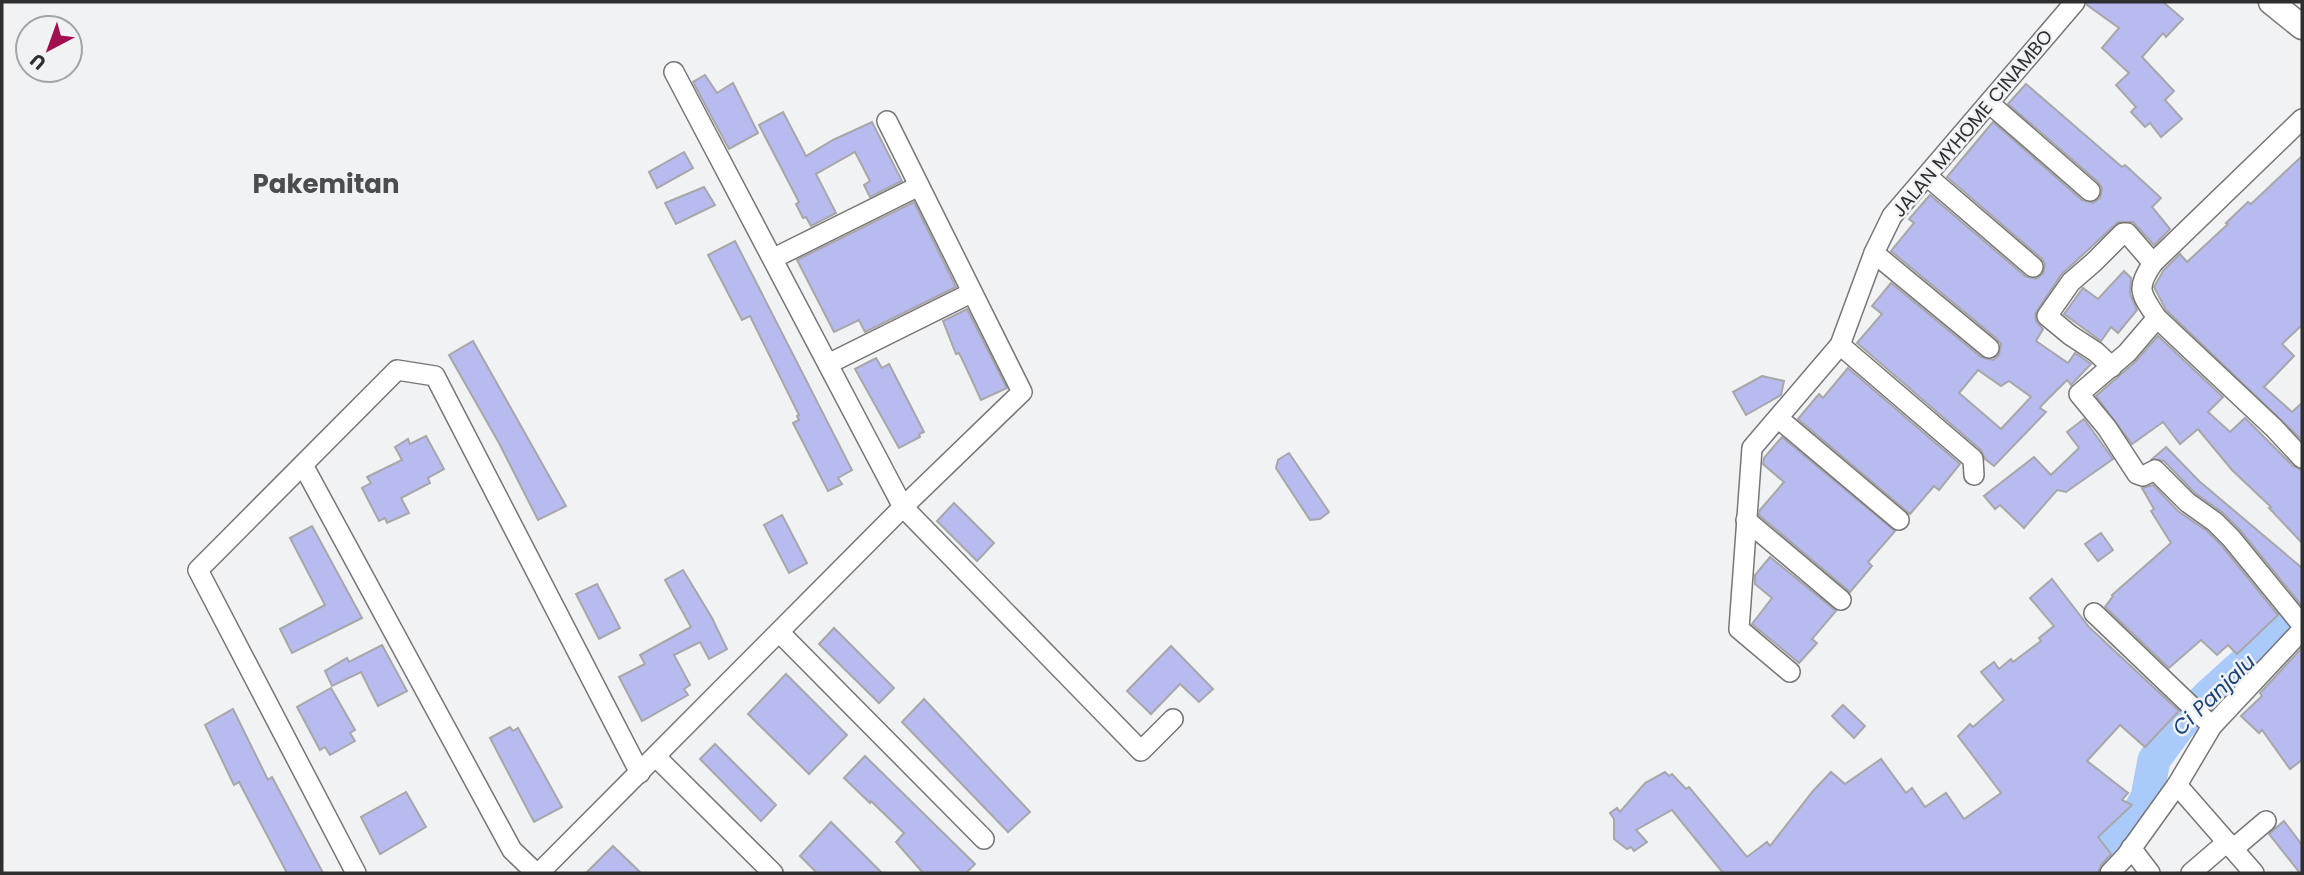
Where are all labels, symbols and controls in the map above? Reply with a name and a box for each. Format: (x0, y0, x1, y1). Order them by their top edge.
north arrow (14, 14, 84, 84)
street label: JALAN MYHOME CINAMBO (1886, 24, 2059, 223)
text: U (24, 47, 52, 76)
district label: Pakemitan (253, 166, 399, 202)
water label: Ci Panjalu (2166, 648, 2262, 742)

